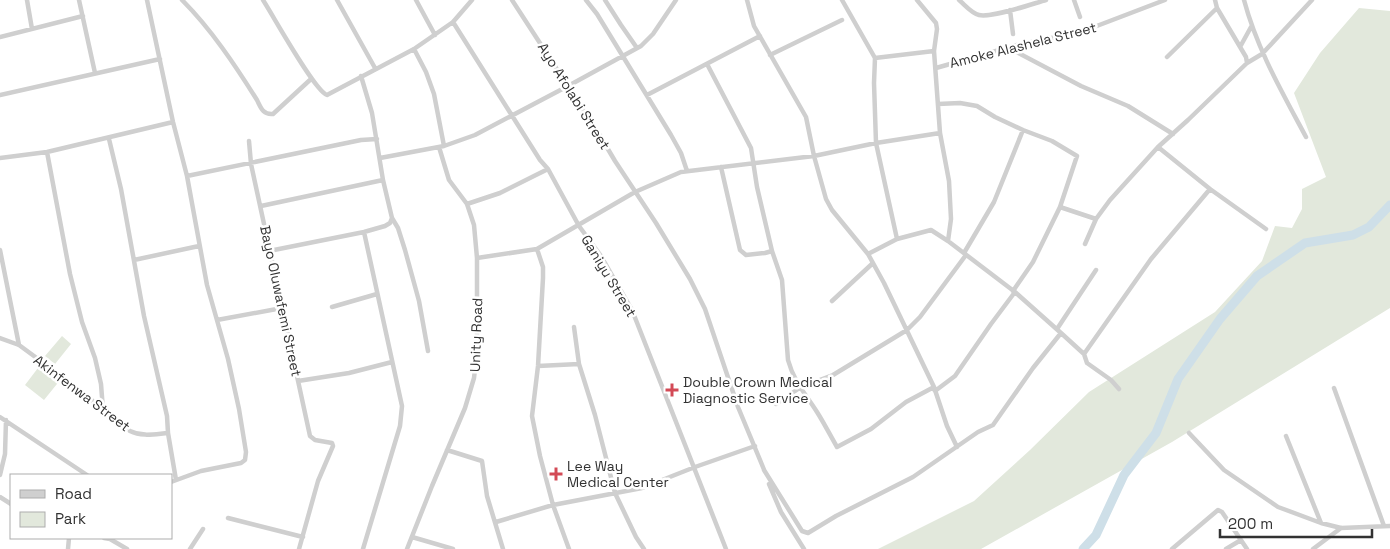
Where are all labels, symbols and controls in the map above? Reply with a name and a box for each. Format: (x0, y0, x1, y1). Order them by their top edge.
street label: Amoke Alashela Street (948, 18, 1098, 72)
street label: Ayo Afolabi Street (534, 39, 614, 153)
street label: Bayo Oluwafemi Street (256, 224, 306, 378)
street label: Ganiyu Street (577, 232, 641, 320)
street label: Unity Road (466, 298, 486, 372)
street label: Akinfenwa Street (30, 351, 134, 435)
place label: Double Crown Medical Diagnostic Service (683, 373, 832, 407)
marker: Double Crown Medical Diagnostic Service (665, 383, 679, 397)
place label: Lee Way Medical Center (567, 457, 669, 491)
marker: Lee Way Medical Center (549, 467, 563, 481)
legend (10, 474, 172, 539)
text: Road (55, 484, 92, 503)
scale bar (1220, 506, 1372, 538)
text: Park (55, 509, 86, 528)
text: 200 m (1228, 514, 1273, 533)

